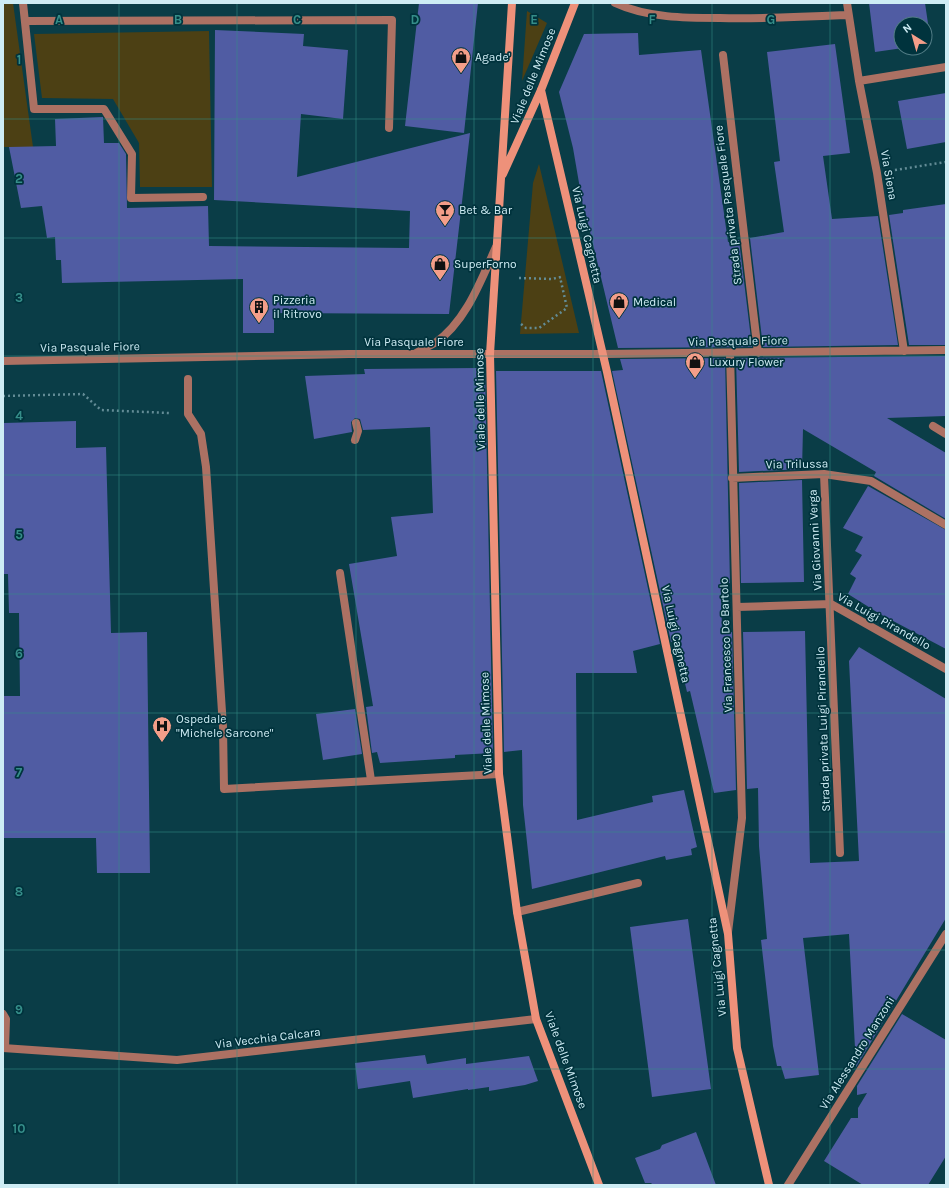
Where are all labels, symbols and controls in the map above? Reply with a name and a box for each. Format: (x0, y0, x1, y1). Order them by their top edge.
text: A (55, 12, 63, 27)
text: B (174, 12, 182, 27)
text: C (293, 12, 301, 27)
text: D (411, 12, 420, 27)
text: E (530, 12, 538, 27)
text: F (648, 12, 656, 27)
text: G (767, 12, 775, 27)
north arrow (893, 16, 933, 56)
text: N (900, 21, 914, 36)
street label: Viale delle Mimose (507, 26, 559, 126)
shop icon: Agade' (450, 46, 472, 74)
place label: Agade' (475, 50, 511, 64)
text: 1 (17, 52, 21, 67)
street label: Strada privata Pasquale Fiore (711, 124, 745, 286)
street label: Via Siena (878, 149, 900, 201)
text: 2 (15, 171, 23, 186)
street label: Via Luigi Cagnetta (569, 185, 605, 285)
bar icon: Bet & Bar (434, 199, 456, 227)
place label: Bet & Bar (459, 203, 513, 217)
shop icon: SuperForno (429, 253, 451, 281)
place label: SuperForno (454, 257, 517, 271)
text: 3 (15, 290, 23, 305)
shop icon: Medical (608, 291, 630, 319)
place label: Pizzeria il Ritrovo (273, 293, 322, 321)
place label: Medical (633, 295, 676, 309)
building icon: Pizzeria il Ritrovo (248, 296, 270, 324)
street label: Via Pasquale Fiore (688, 333, 788, 349)
street label: Via Pasquale Fiore (364, 335, 464, 349)
street label: Via Pasquale Fiore (40, 339, 140, 355)
street label: Viale delle Mimose (472, 348, 488, 450)
shop icon: Luxury Flower (684, 351, 706, 379)
place label: Luxury Flower (709, 355, 784, 369)
text: 4 (15, 408, 23, 423)
street label: Via Trilussa (766, 456, 828, 472)
street label: Via Giovanni Verga (805, 489, 825, 591)
text: 5 (15, 527, 23, 542)
street label: Via Francesco De Bartolo (717, 577, 735, 713)
street label: Via Luigi Cagnetta (659, 584, 693, 684)
street label: Via Luigi Pirandello (835, 590, 933, 652)
text: 6 (15, 646, 23, 661)
street label: Strada privata Luigi Pirandello (813, 646, 833, 812)
street label: Viale delle Mimose (477, 672, 495, 774)
place label: Ospedale "Michele Sarcone" (176, 712, 274, 740)
hospital icon: Ospedale "Michele Sarcone" (151, 715, 173, 743)
text: 7 (16, 765, 23, 780)
text: 8 (15, 884, 23, 899)
street label: Via Luigi Cagnetta (705, 917, 729, 1017)
street label: Via Alessandro Manzoni (816, 994, 898, 1112)
text: 9 (15, 1002, 23, 1017)
street label: Viale delle Mimose (542, 1010, 590, 1110)
street label: Via Vecchia Calcara (215, 1025, 321, 1051)
text: 10 (13, 1121, 25, 1136)

